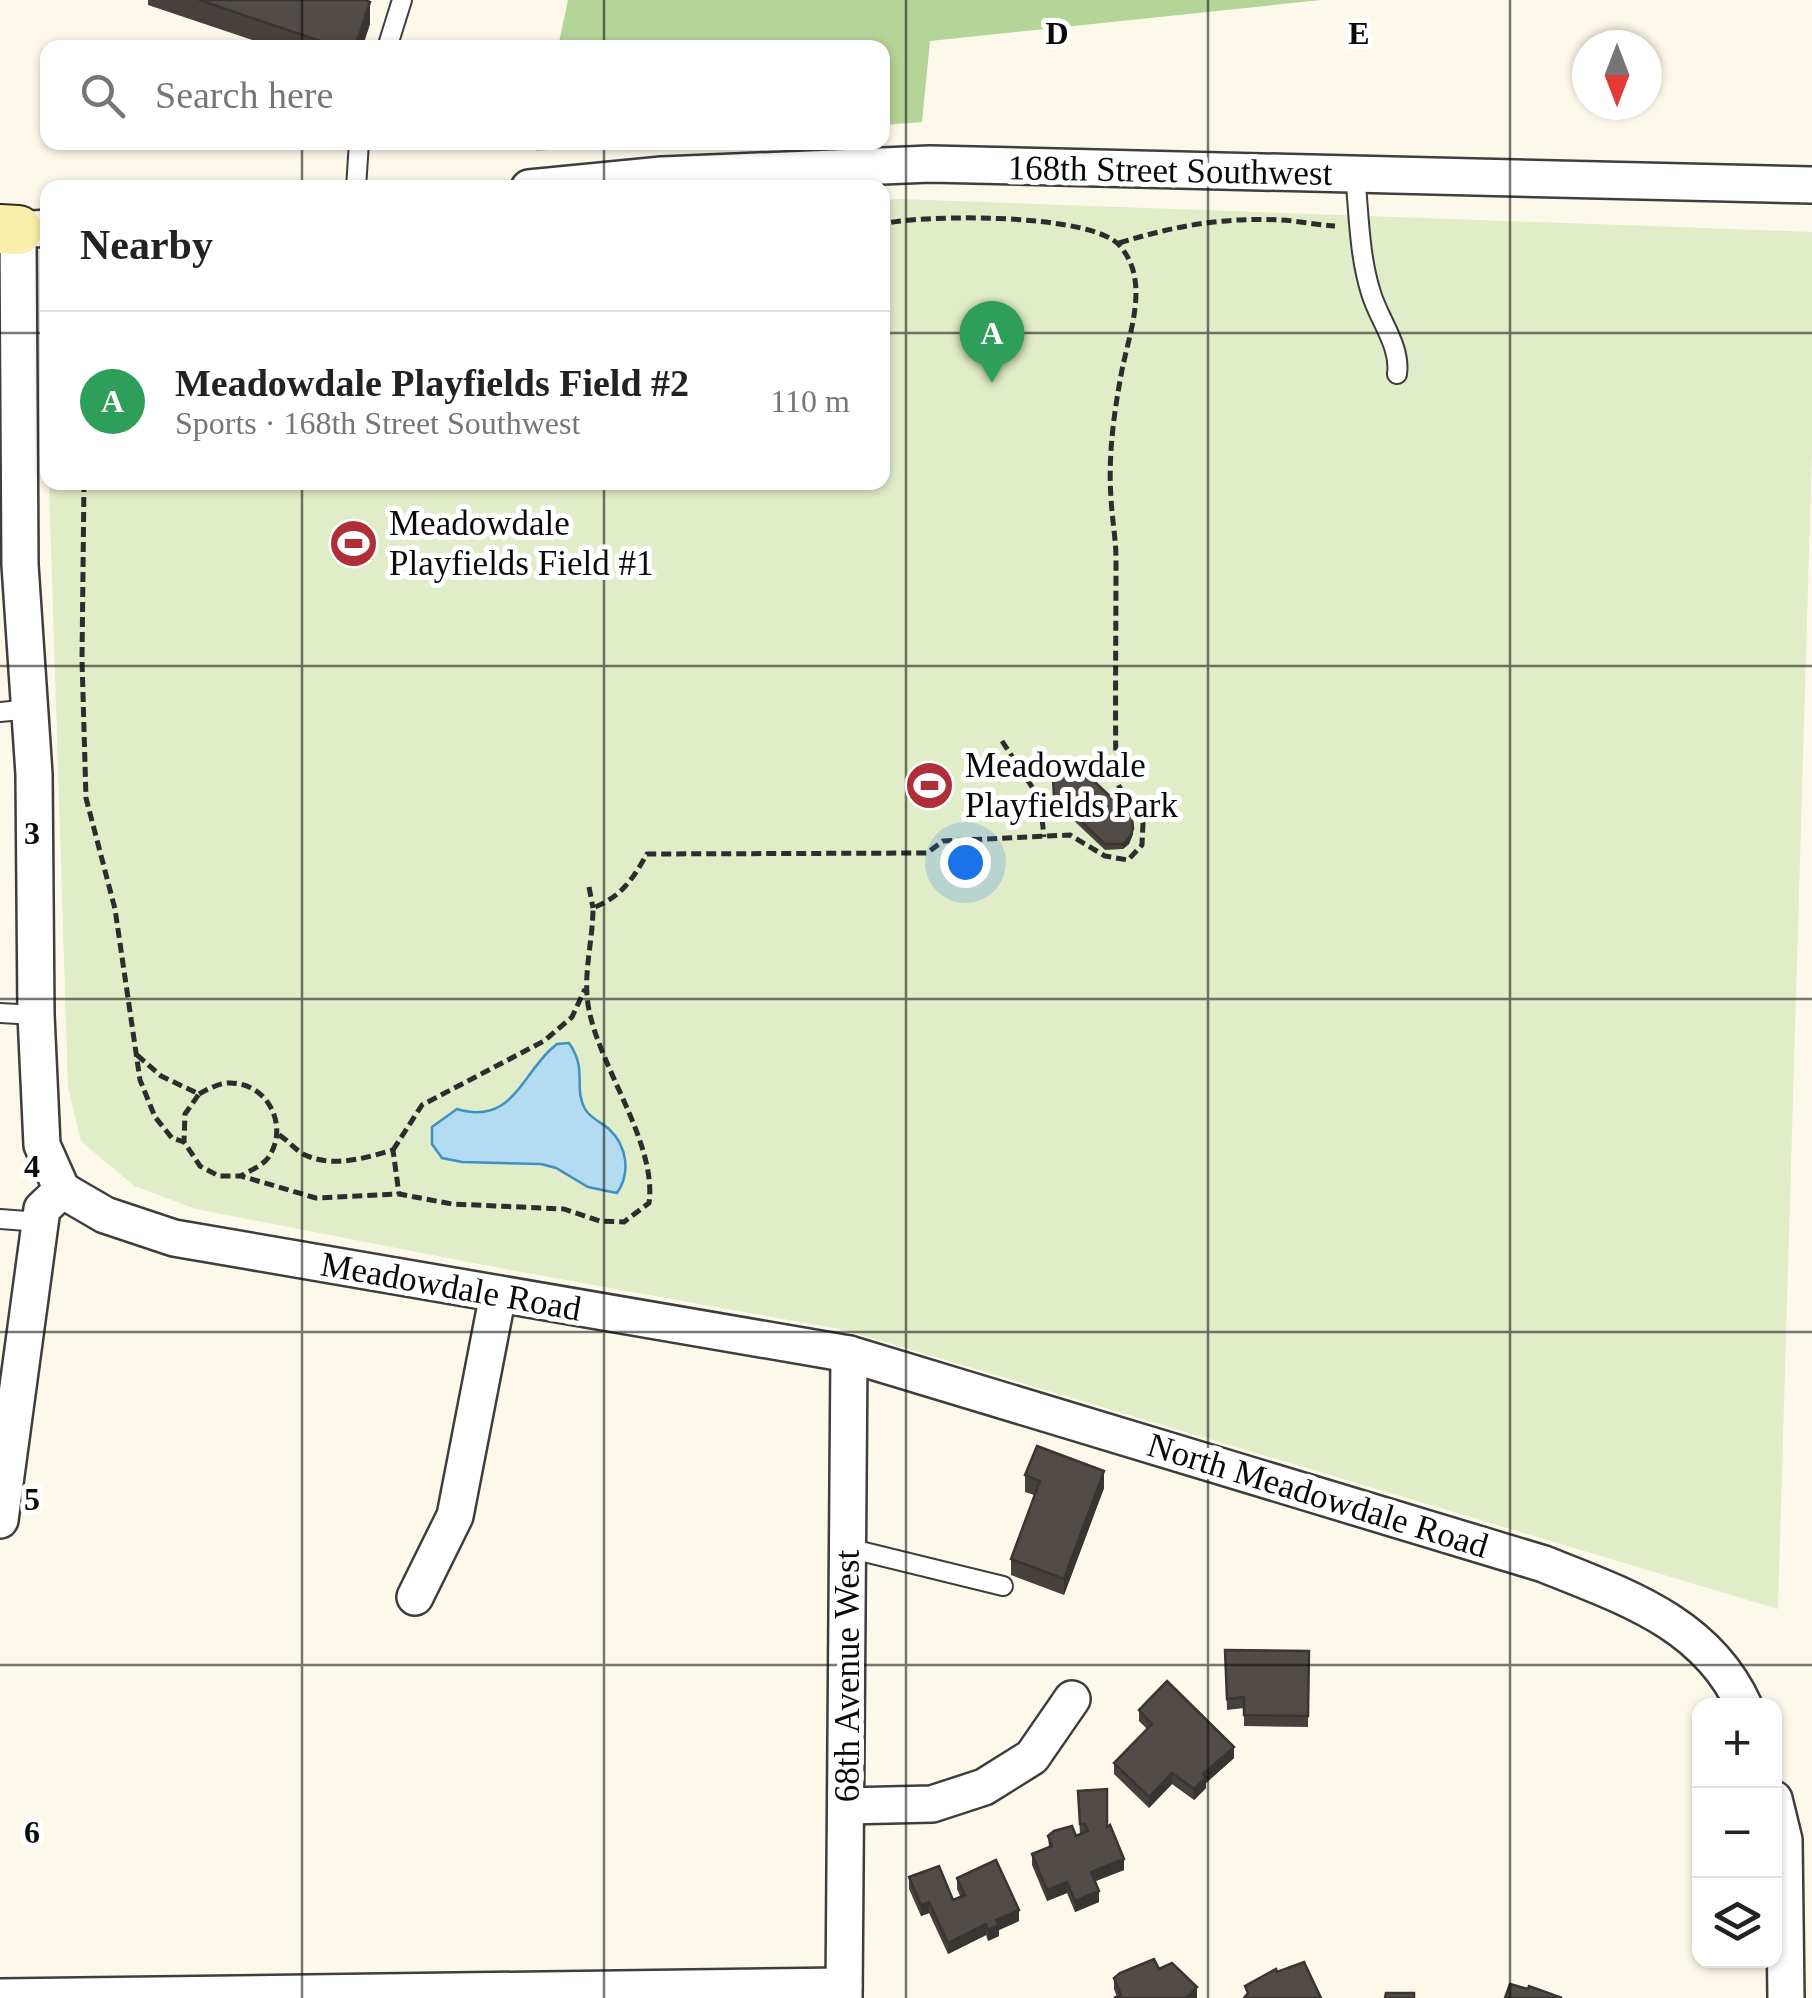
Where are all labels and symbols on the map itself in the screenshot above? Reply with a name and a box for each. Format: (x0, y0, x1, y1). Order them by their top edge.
text: D (1045, 15, 1069, 51)
text: E (1348, 15, 1370, 51)
north arrow (1572, 30, 1662, 120)
street label: 168th Street Southwest (1007, 148, 1333, 193)
pin: A (960, 300, 1024, 383)
place label: Meadowdale Playfields Field #1 (389, 504, 653, 583)
sports icon: Meadowdale Playfields Field #1 (328, 517, 380, 569)
place label: Meadowdale Playfields Park (965, 746, 1178, 825)
sports icon: Meadowdale Playfields Park (904, 759, 956, 811)
text: 3 (24, 815, 40, 851)
your location (940, 837, 991, 888)
text: 4 (24, 1148, 40, 1184)
street label: Meadowdale Road (318, 1244, 584, 1329)
street label: North Meadowdale Road (1143, 1425, 1493, 1566)
text: 5 (24, 1481, 40, 1517)
street label: 68th Avenue West (828, 1549, 867, 1802)
text: 6 (24, 1814, 40, 1850)

